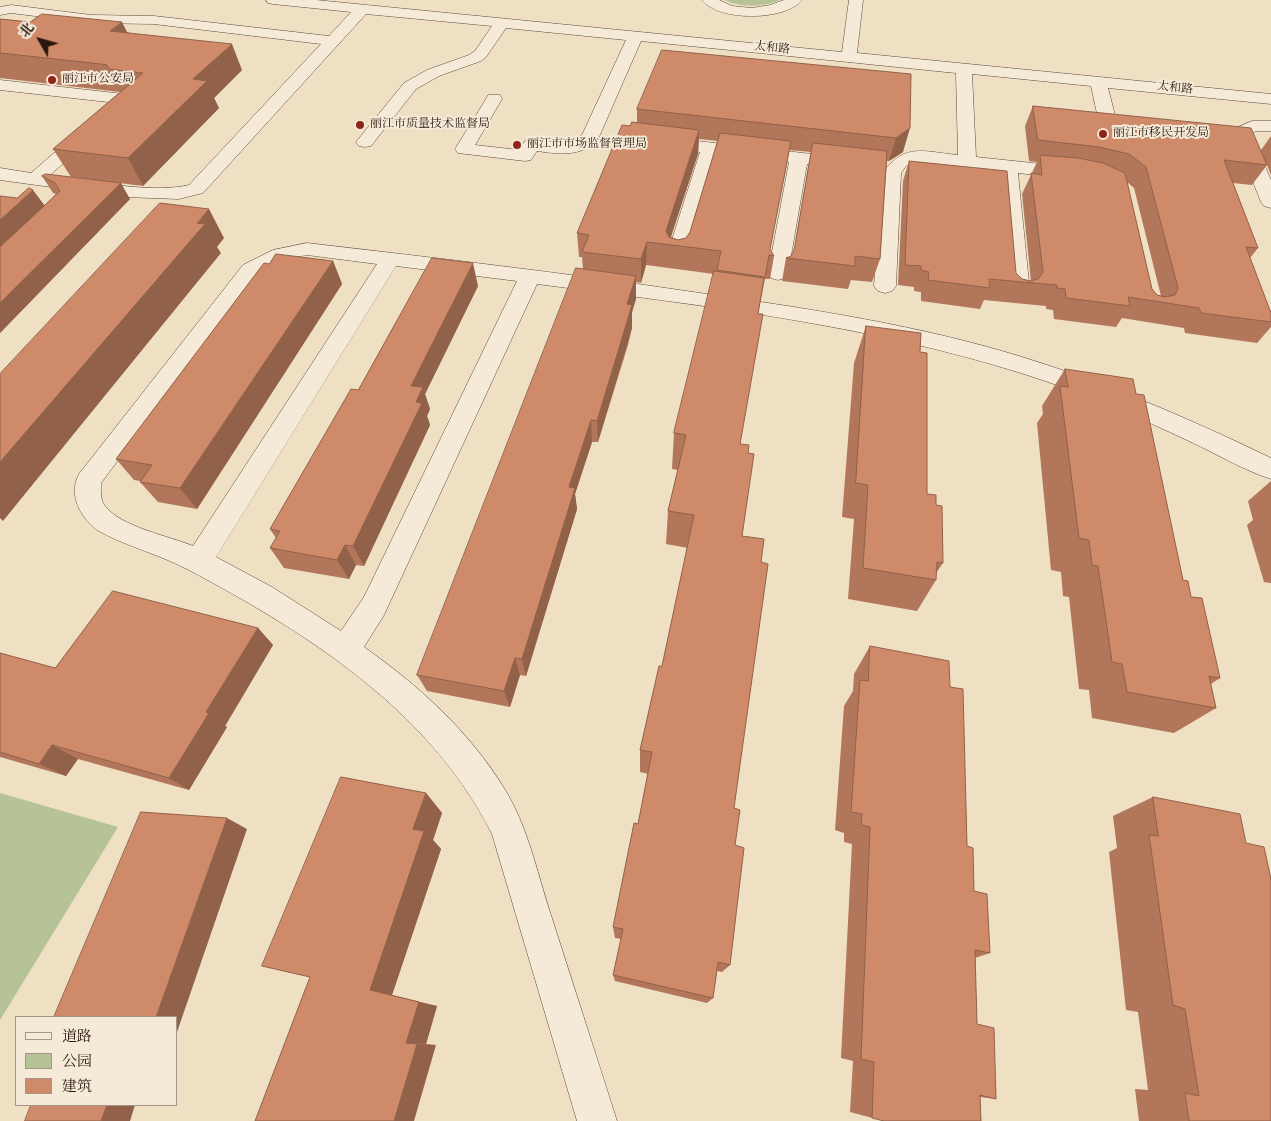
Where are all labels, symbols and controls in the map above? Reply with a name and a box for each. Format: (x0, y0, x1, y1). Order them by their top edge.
north arrow (15, 15, 65, 65)
text: 北 (16, 19, 40, 42)
street label: 太和路 (753, 40, 791, 58)
place label: 丽江市公安局 (62, 73, 134, 87)
marker: 丽江市公安局 (46, 74, 58, 86)
street label: 太和路 (1156, 80, 1194, 98)
place label: 丽江市质量技术监督局 (370, 118, 490, 132)
marker: 丽江市质量技术监督局 (354, 119, 366, 131)
place label: 丽江市移民开发局 (1113, 127, 1209, 141)
marker: 丽江市移民开发局 (1097, 128, 1109, 140)
place label: 丽江市市场监督管理局 (527, 138, 647, 152)
marker: 丽江市市场监督管理局 (511, 139, 523, 151)
legend (15, 1016, 178, 1106)
text: 道路 (62, 1027, 92, 1048)
text: 公园 (62, 1052, 92, 1073)
text: 建筑 (62, 1077, 92, 1098)

